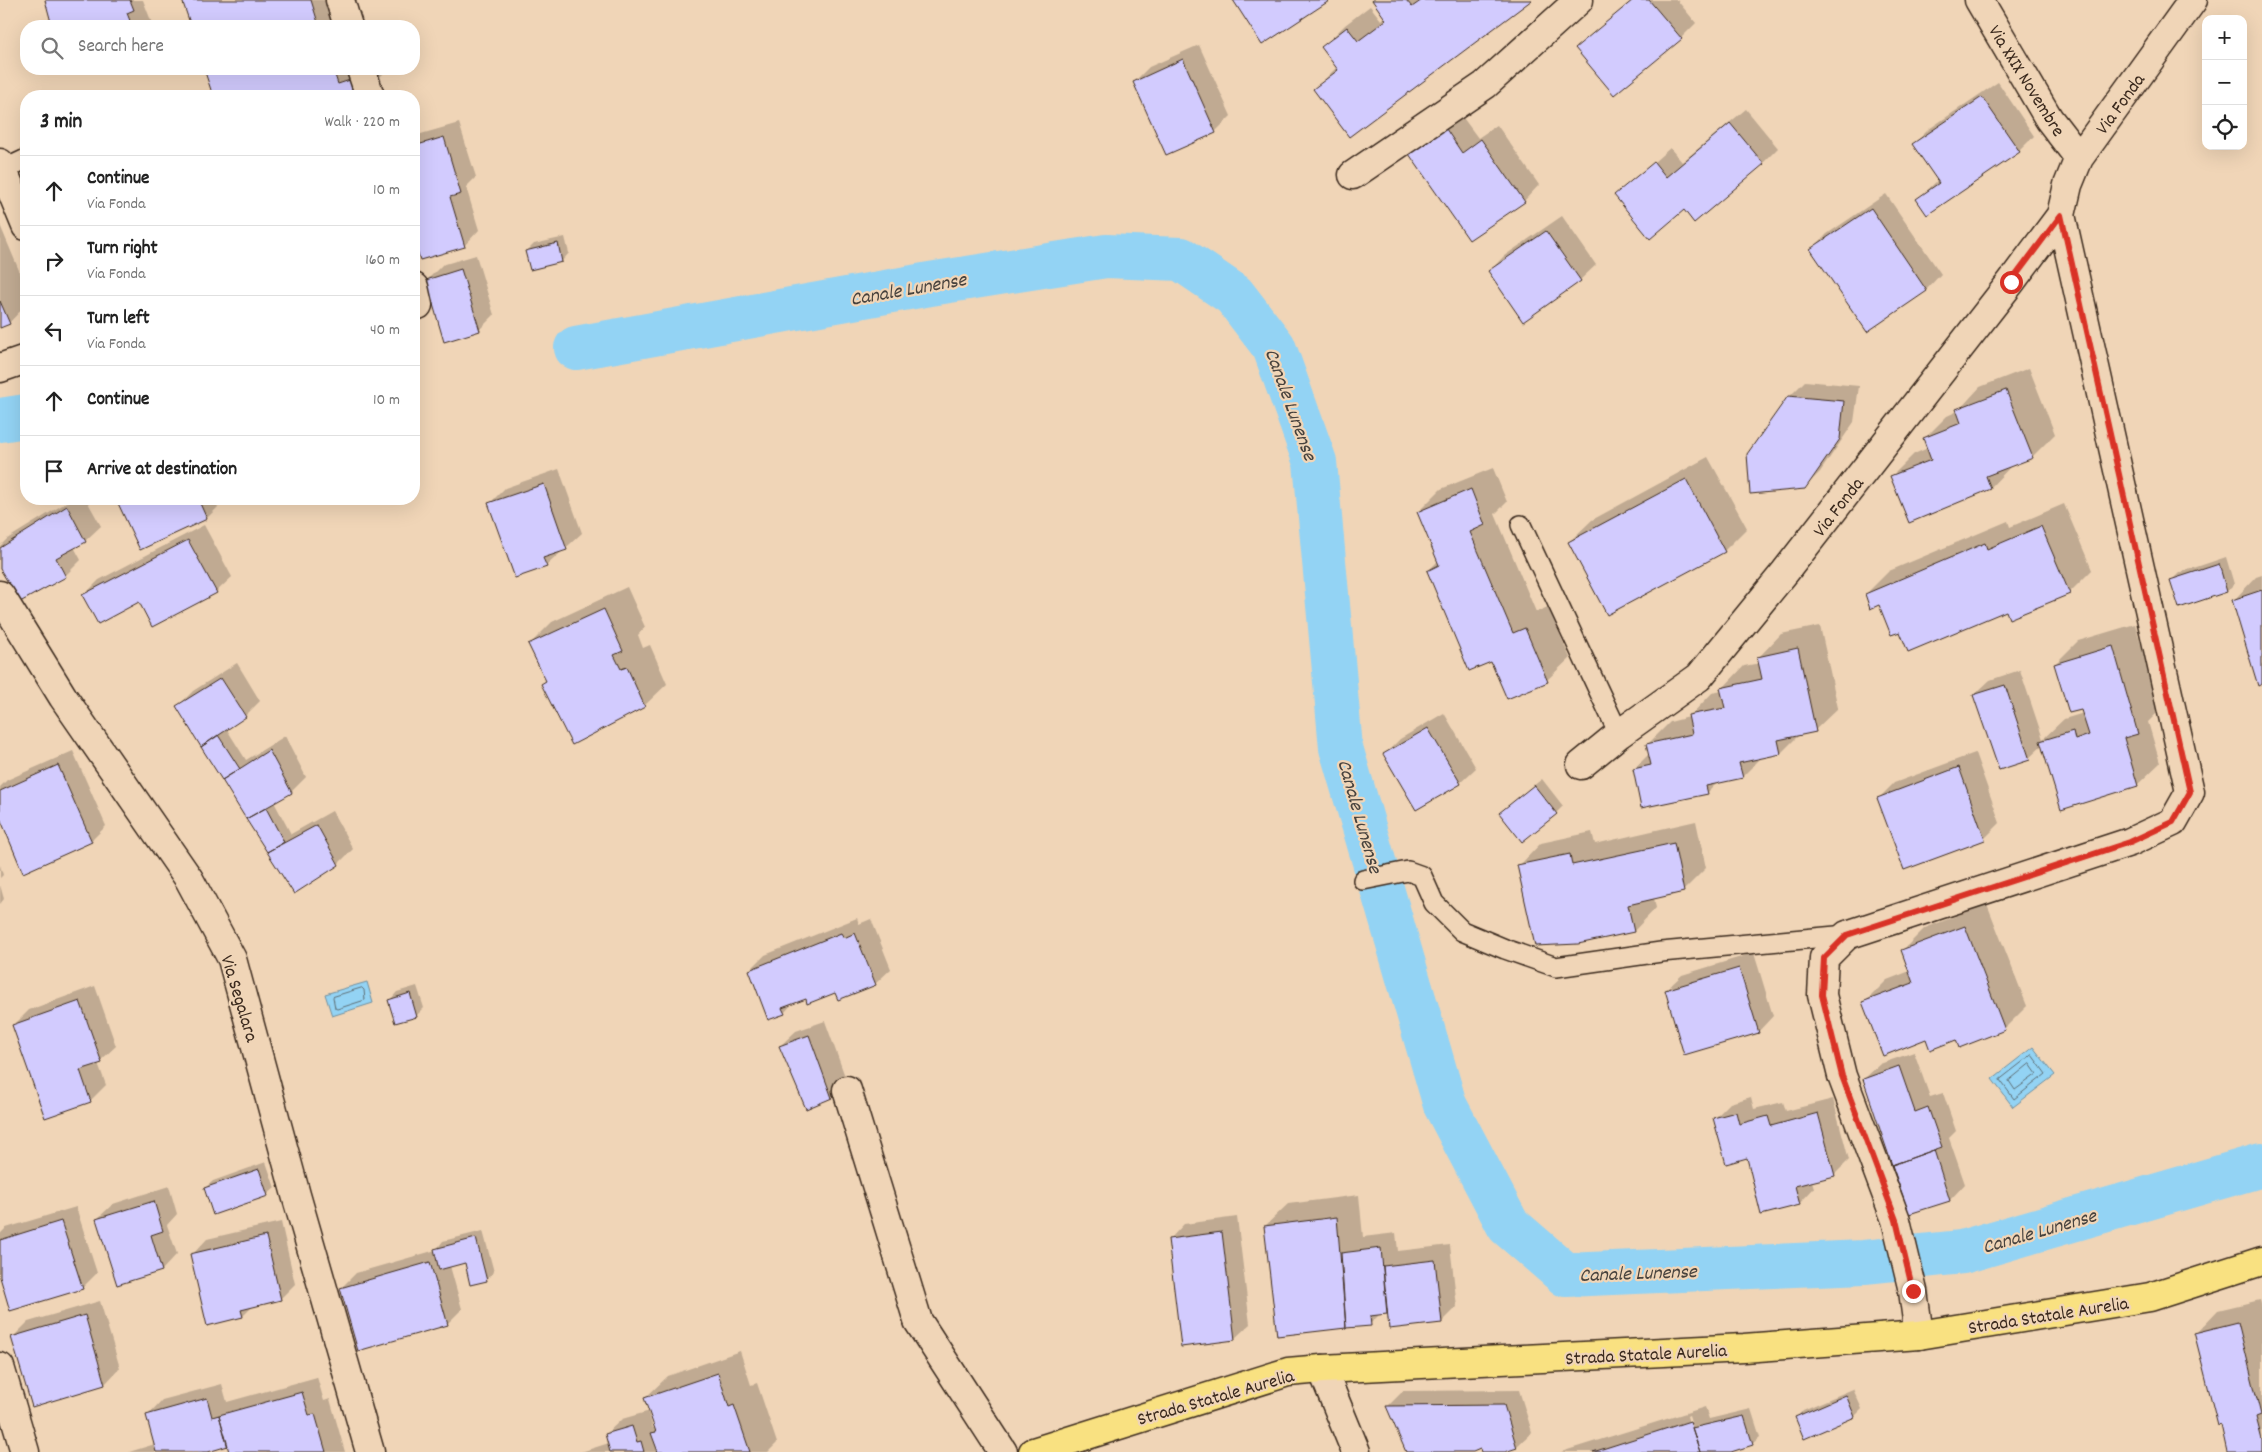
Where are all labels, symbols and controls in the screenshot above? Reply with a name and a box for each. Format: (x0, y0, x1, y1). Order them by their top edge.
map controls (2202, 15, 2247, 150)
button: + (2202, 15, 2247, 60)
search box (20, 20, 420, 75)
street label: Via XXIX Novembre (1980, 21, 2070, 143)
icon: search (38, 34, 66, 62)
text: Search here (78, 34, 164, 61)
button: − (2202, 60, 2247, 105)
street label: Via Fonda (2091, 68, 2154, 141)
button: locate (2202, 105, 2247, 150)
text: 3 min (40, 108, 82, 138)
text: Walk · 220 m (325, 111, 400, 134)
text: Continue (87, 166, 149, 193)
icon: ahead (40, 177, 68, 205)
text: 10 m (373, 179, 400, 202)
text: Via Fonda (87, 193, 145, 216)
text: Turn right (87, 236, 158, 263)
icon: right (40, 247, 68, 275)
text: 160 m (365, 249, 400, 272)
text: Via Fonda (87, 263, 145, 286)
water label: Canale Lunense (848, 267, 970, 315)
route start (2000, 271, 2023, 294)
text: Turn left (87, 306, 150, 333)
icon: left (40, 317, 68, 345)
text: 40 m (370, 319, 400, 342)
text: Via Fonda (87, 333, 145, 356)
water label: Canale Lunense (1256, 345, 1323, 466)
icon: ahead (40, 387, 68, 415)
text: Continue (87, 387, 149, 414)
text: 10 m (373, 389, 400, 412)
icon: arrive (40, 457, 68, 485)
text: Arrive at destination (87, 457, 237, 484)
street label: Via Fonda (1808, 472, 1872, 544)
water label: Canale Lunense (1328, 757, 1388, 878)
street label: Via Segalara (212, 952, 264, 1047)
water label: Canale Lunense (1980, 1203, 2101, 1263)
water label: Canale Lunense (1579, 1259, 1698, 1291)
route end (1902, 1280, 1925, 1303)
street label: Strada Statale Aurelia (1966, 1291, 2132, 1343)
street label: Strada Statale Aurelia (1565, 1339, 1729, 1374)
street label: Strada Statale Aurelia (1134, 1364, 1299, 1435)

